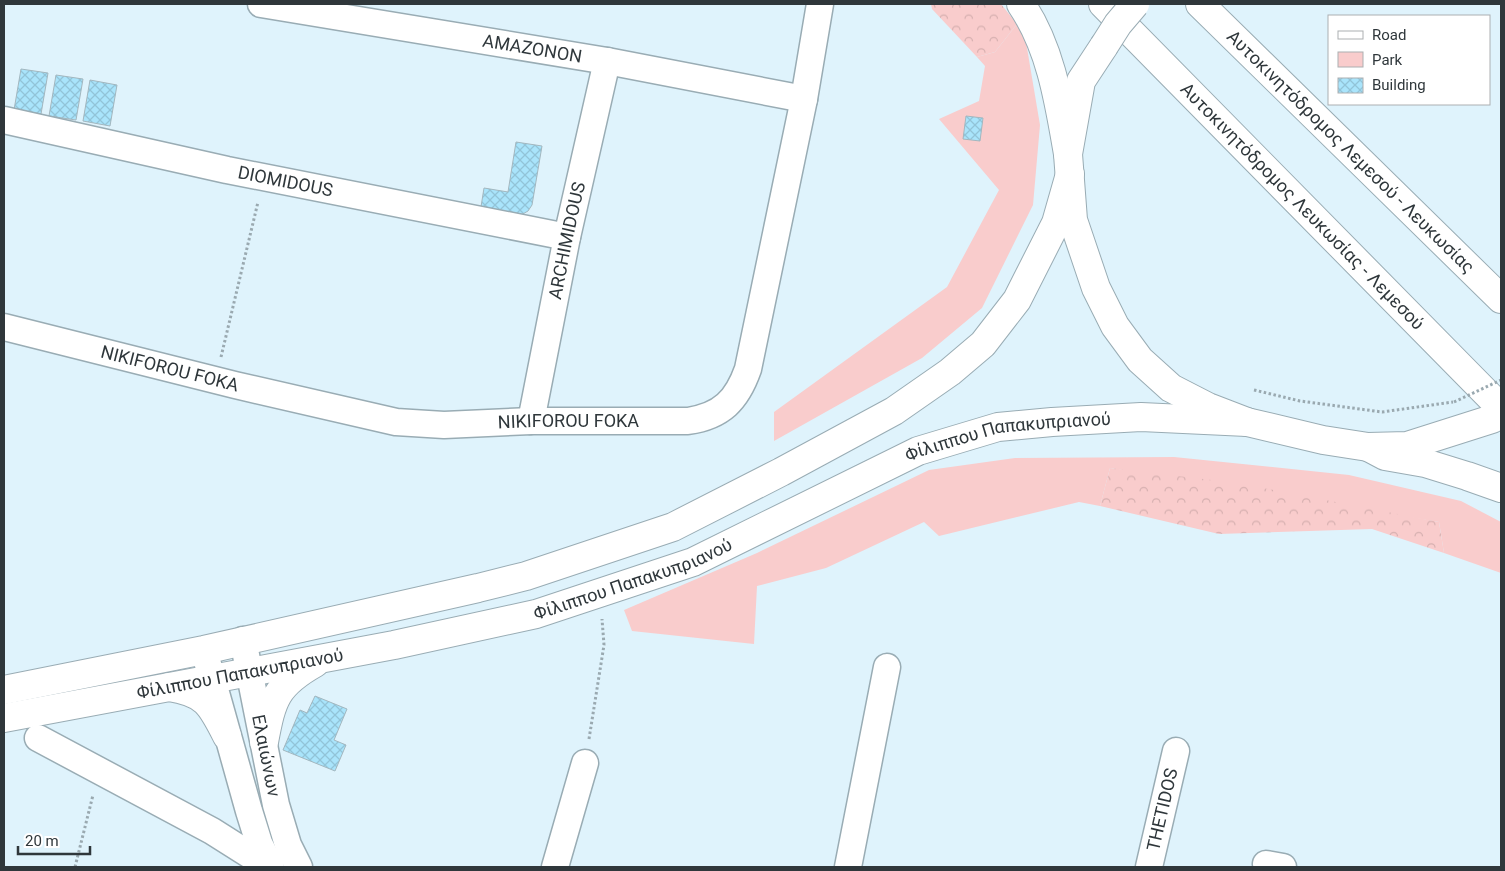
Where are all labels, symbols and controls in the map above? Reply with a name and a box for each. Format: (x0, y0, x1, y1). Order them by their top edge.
legend (1328, 15, 1490, 105)
street label: Αυτοκινητόδρομος Λεμεσού - Λευκωσίας (1223, 26, 1479, 277)
text: Road (1372, 26, 1406, 44)
street label: AMAZONON (481, 30, 584, 67)
text: Park (1372, 51, 1403, 69)
text: Building (1372, 76, 1426, 94)
street label: Αυτοκινητόδρομος Λευκωσίας - Λεμεσού (1177, 78, 1429, 334)
street label: DIOMIDOUS (236, 161, 335, 201)
street label: ARCHIMIDOUS (544, 179, 589, 301)
street label: NIKIFOROU FOKA (99, 341, 241, 396)
street label: Φίλιππου Παπακυπριανού (901, 408, 1111, 466)
street label: NIKIFOROU FOKA (497, 410, 639, 433)
street label: Φίλιππου Παπακυπριανού (531, 533, 735, 624)
street label: Φίλιππου Παπακυπριανού (135, 644, 345, 703)
street label: Ελαιώνων (248, 713, 285, 799)
street label: THETIDOS (1142, 766, 1182, 853)
scale bar (18, 824, 90, 856)
text: 20 m (25, 832, 59, 850)

